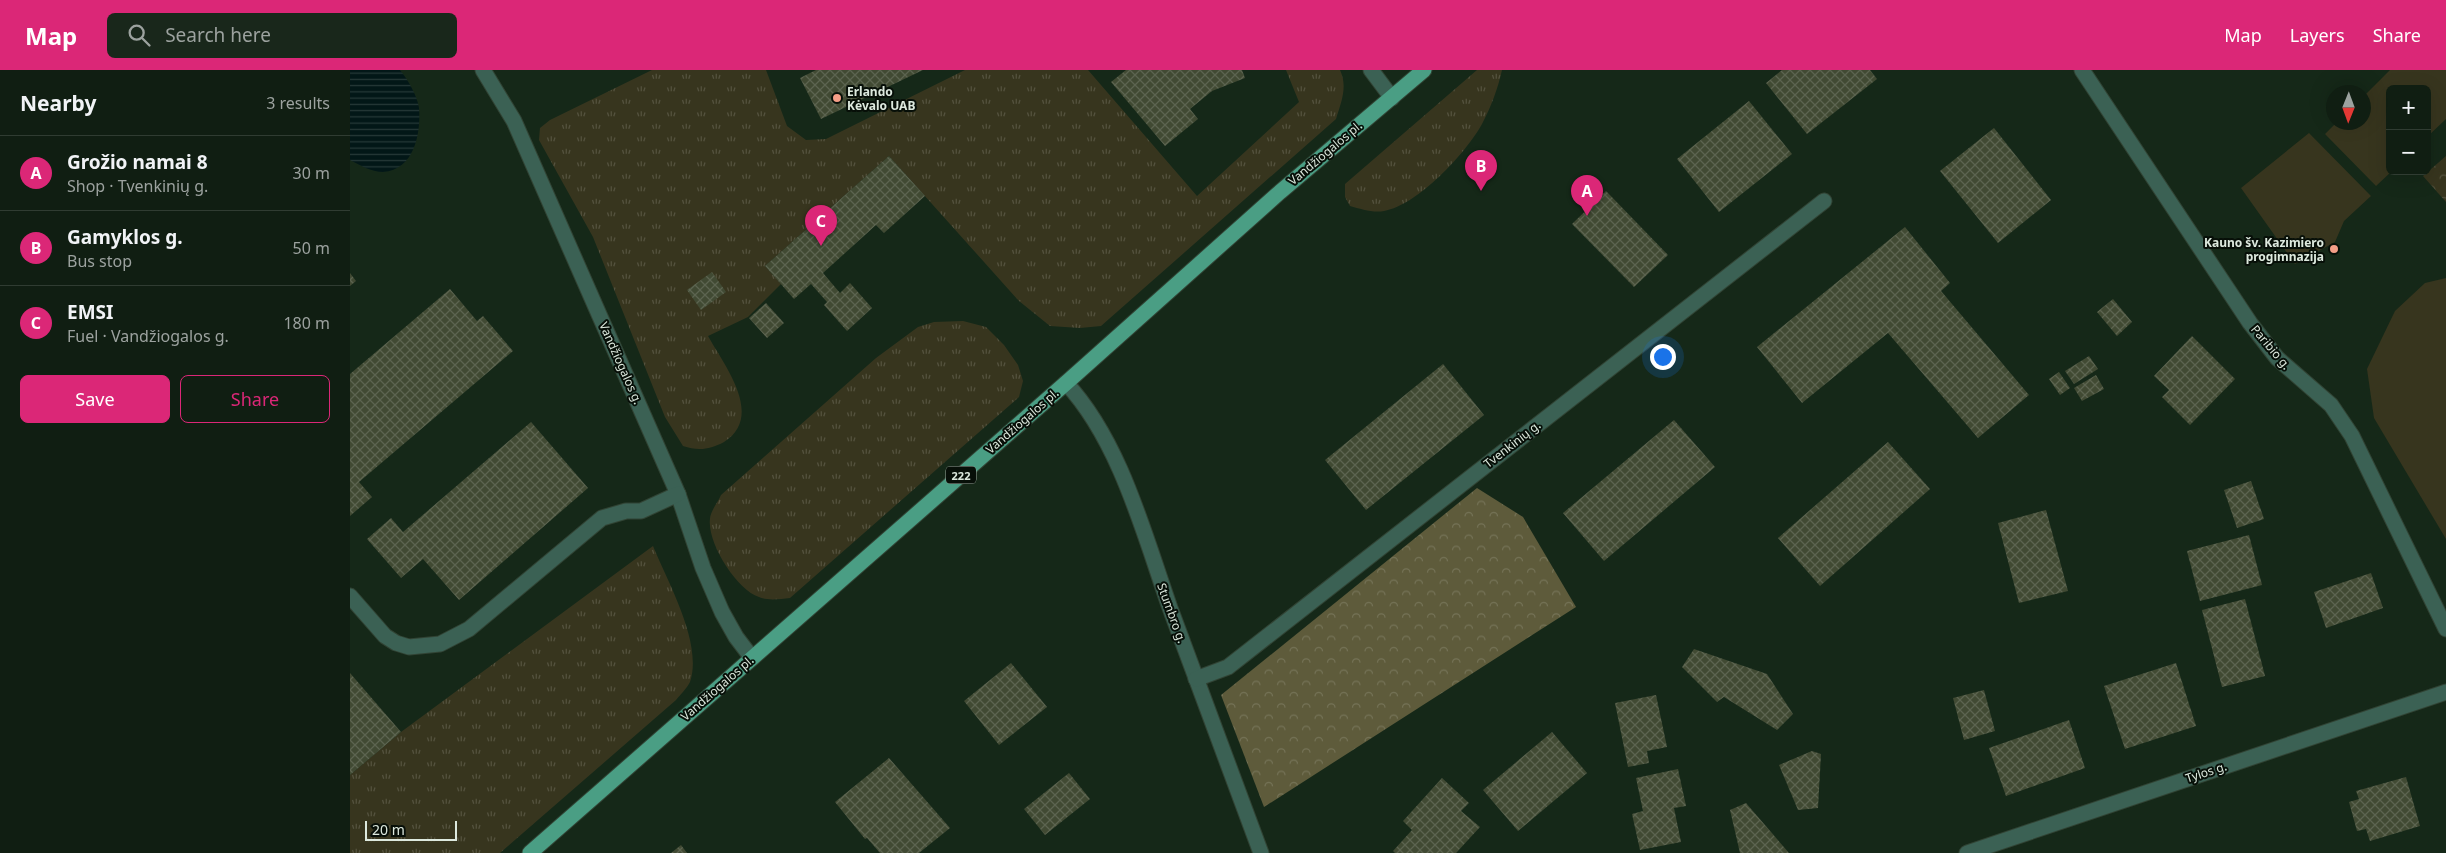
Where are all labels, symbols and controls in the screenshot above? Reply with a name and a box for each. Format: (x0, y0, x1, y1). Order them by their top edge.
search box (107, 13, 457, 58)
text: Map (25, 19, 77, 52)
icon: search (125, 21, 153, 49)
text: Search here (165, 22, 271, 48)
text: Map (2224, 23, 2262, 47)
text: Layers (2290, 23, 2345, 47)
text: Share (2373, 23, 2421, 47)
place label: Erlando Kėvalo UAB (847, 83, 915, 114)
north arrow (2326, 85, 2371, 130)
map controls (2386, 85, 2431, 175)
button: + (2386, 85, 2431, 130)
text: Nearby (20, 89, 96, 117)
text: 3 results (266, 92, 330, 114)
marker: Erlando Kėvalo UAB (831, 92, 843, 104)
street label: Vandžiogalos pl. (1284, 117, 1366, 189)
button: − (2386, 130, 2431, 175)
text: Grožio namai 8 (67, 149, 208, 175)
pin: B (1465, 150, 1497, 191)
text: A (30, 162, 42, 184)
text: 30 m (293, 162, 330, 184)
text: Shop · Tvenkinių g. (67, 175, 208, 197)
pin: A (1571, 175, 1603, 216)
pin: C (805, 205, 837, 246)
text: Gamyklos g. (67, 224, 183, 250)
place label: Kauno šv. Kazimiero progimnazija (2204, 234, 2324, 265)
text: B (31, 237, 41, 259)
text: 50 m (293, 237, 330, 259)
marker: Kauno šv. Kazimiero progimnazija (2328, 243, 2340, 255)
text: Bus stop (67, 250, 132, 272)
text: EMSI (67, 299, 113, 325)
text: C (31, 312, 41, 334)
text: 180 m (283, 312, 330, 334)
street label: Vandžiogalos g. (595, 319, 647, 407)
street label: Paribio g. (2247, 321, 2295, 373)
text: Fuel · Vandžiogalos g. (67, 325, 229, 347)
your location (1650, 344, 1676, 370)
button: Save (20, 375, 170, 423)
button: Share (180, 375, 330, 423)
street label: Vandžiogalos pl. (982, 385, 1062, 457)
street label: Tvenkinių g. (1480, 416, 1544, 472)
road number: 222 (946, 466, 976, 484)
street label: Stumbro g. (1153, 581, 1191, 645)
street label: Vandžiogalos pl. (677, 652, 757, 724)
street label: Tylos g. (2183, 757, 2229, 787)
scale bar (365, 818, 458, 841)
text: 20 m (372, 820, 405, 839)

